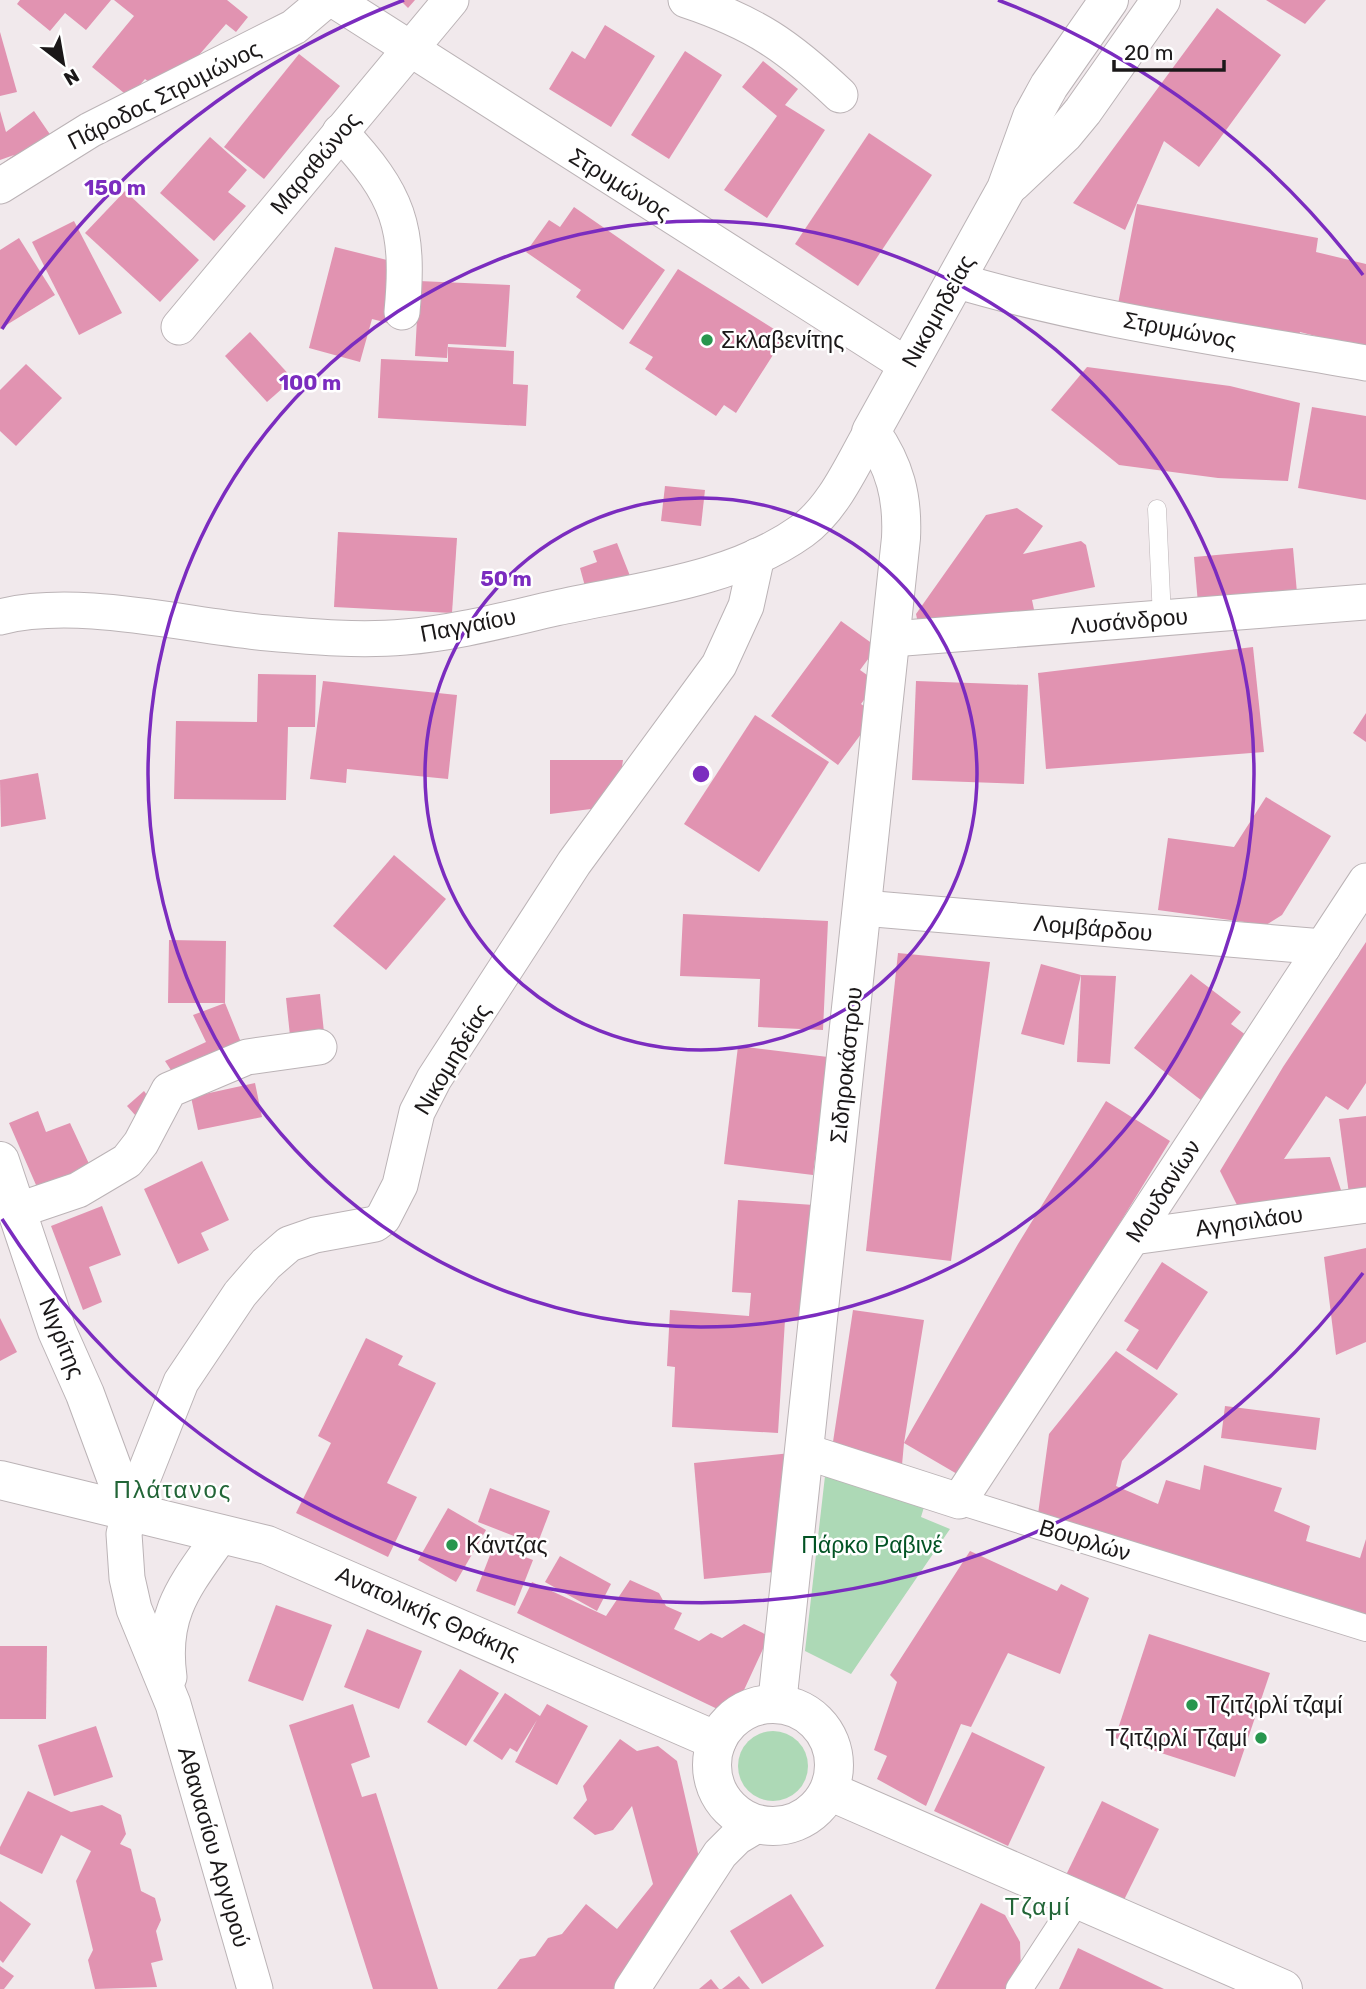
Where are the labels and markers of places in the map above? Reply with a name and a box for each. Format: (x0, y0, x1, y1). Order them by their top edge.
place label: Σκλαβενίτης (721, 326, 844, 354)
marker: Σκλαβενίτης (699, 332, 715, 348)
centre of rings (689, 762, 713, 786)
place label: Κάντζας (466, 1531, 548, 1559)
marker: Κάντζας (444, 1537, 460, 1553)
place label: Τζιτζιρλί τζαμί (1206, 1691, 1342, 1719)
marker: Τζιτζιρλί τζαμί (1184, 1697, 1200, 1713)
place label: Τζιτζιρλί Τζαμί (1105, 1724, 1247, 1752)
marker: Τζιτζιρλί Τζαμί (1253, 1730, 1269, 1746)

